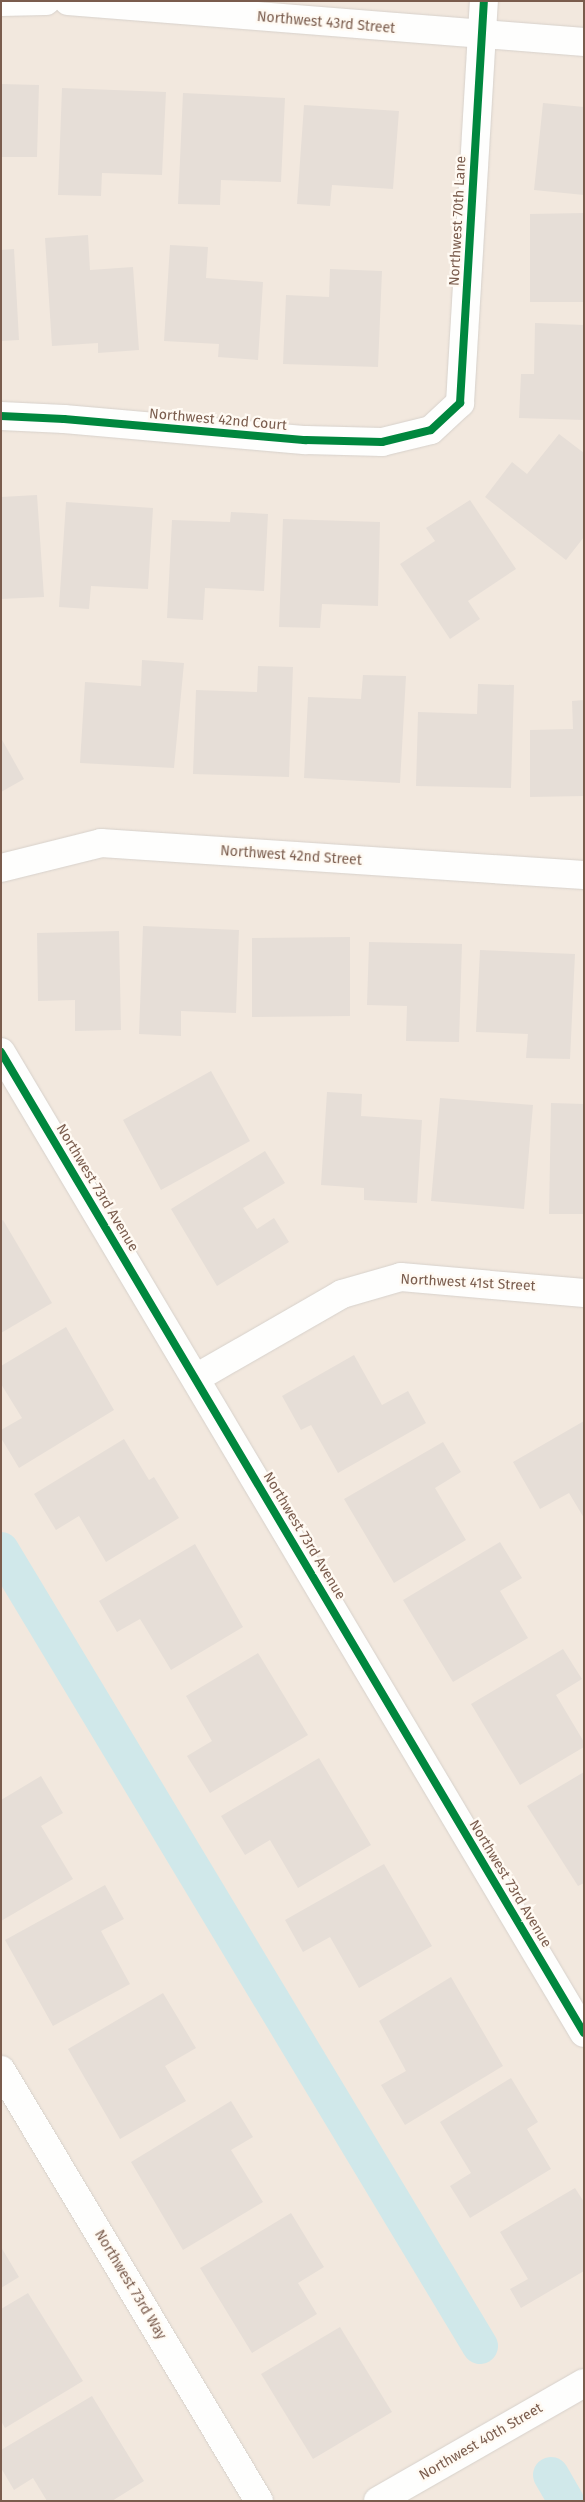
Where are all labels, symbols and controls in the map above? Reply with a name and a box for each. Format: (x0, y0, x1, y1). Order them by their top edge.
street label: Northwest 43rd Street (256, 9, 396, 37)
street label: Northwest 70th Lane (446, 155, 470, 287)
street label: Northwest 42nd Court (148, 406, 288, 434)
street label: Northwest 42nd Street (220, 843, 362, 869)
street label: Northwest 73rd Avenue (52, 1121, 142, 1255)
street label: Northwest 41st Street (400, 1271, 536, 1295)
street label: Northwest 73rd Avenue (259, 1469, 349, 1603)
street label: Northwest 73rd Avenue (465, 1817, 555, 1951)
street label: Northwest 73rd Way (91, 2227, 169, 2343)
street label: Northwest 40th Street (416, 2400, 546, 2484)

